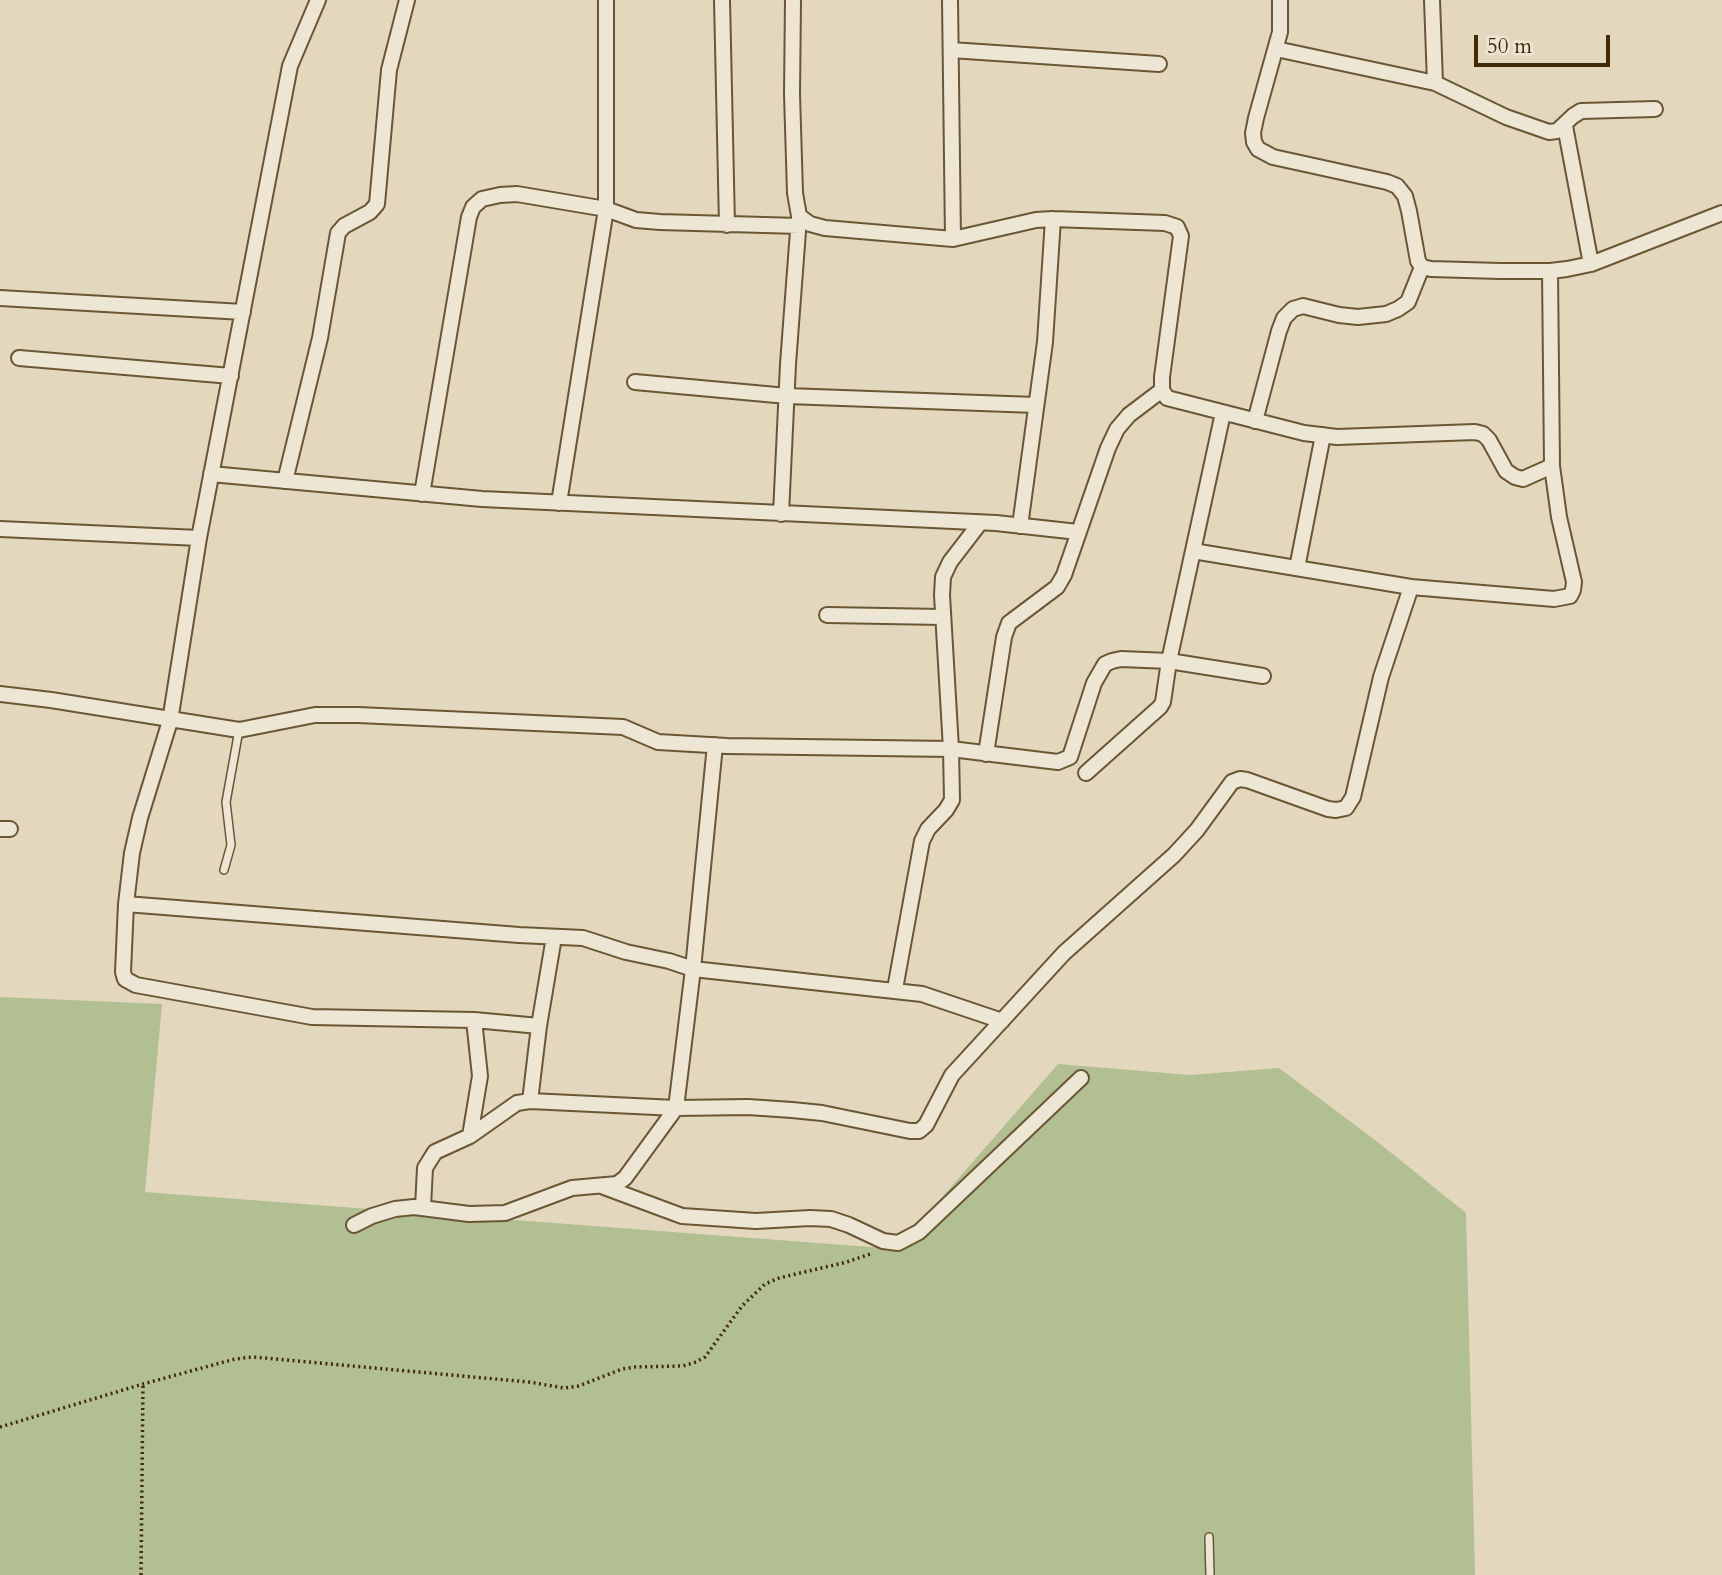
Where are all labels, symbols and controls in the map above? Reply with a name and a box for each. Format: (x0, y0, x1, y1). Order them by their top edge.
scale bar (1477, 21, 1614, 65)
text: 50 m (1487, 32, 1532, 61)

